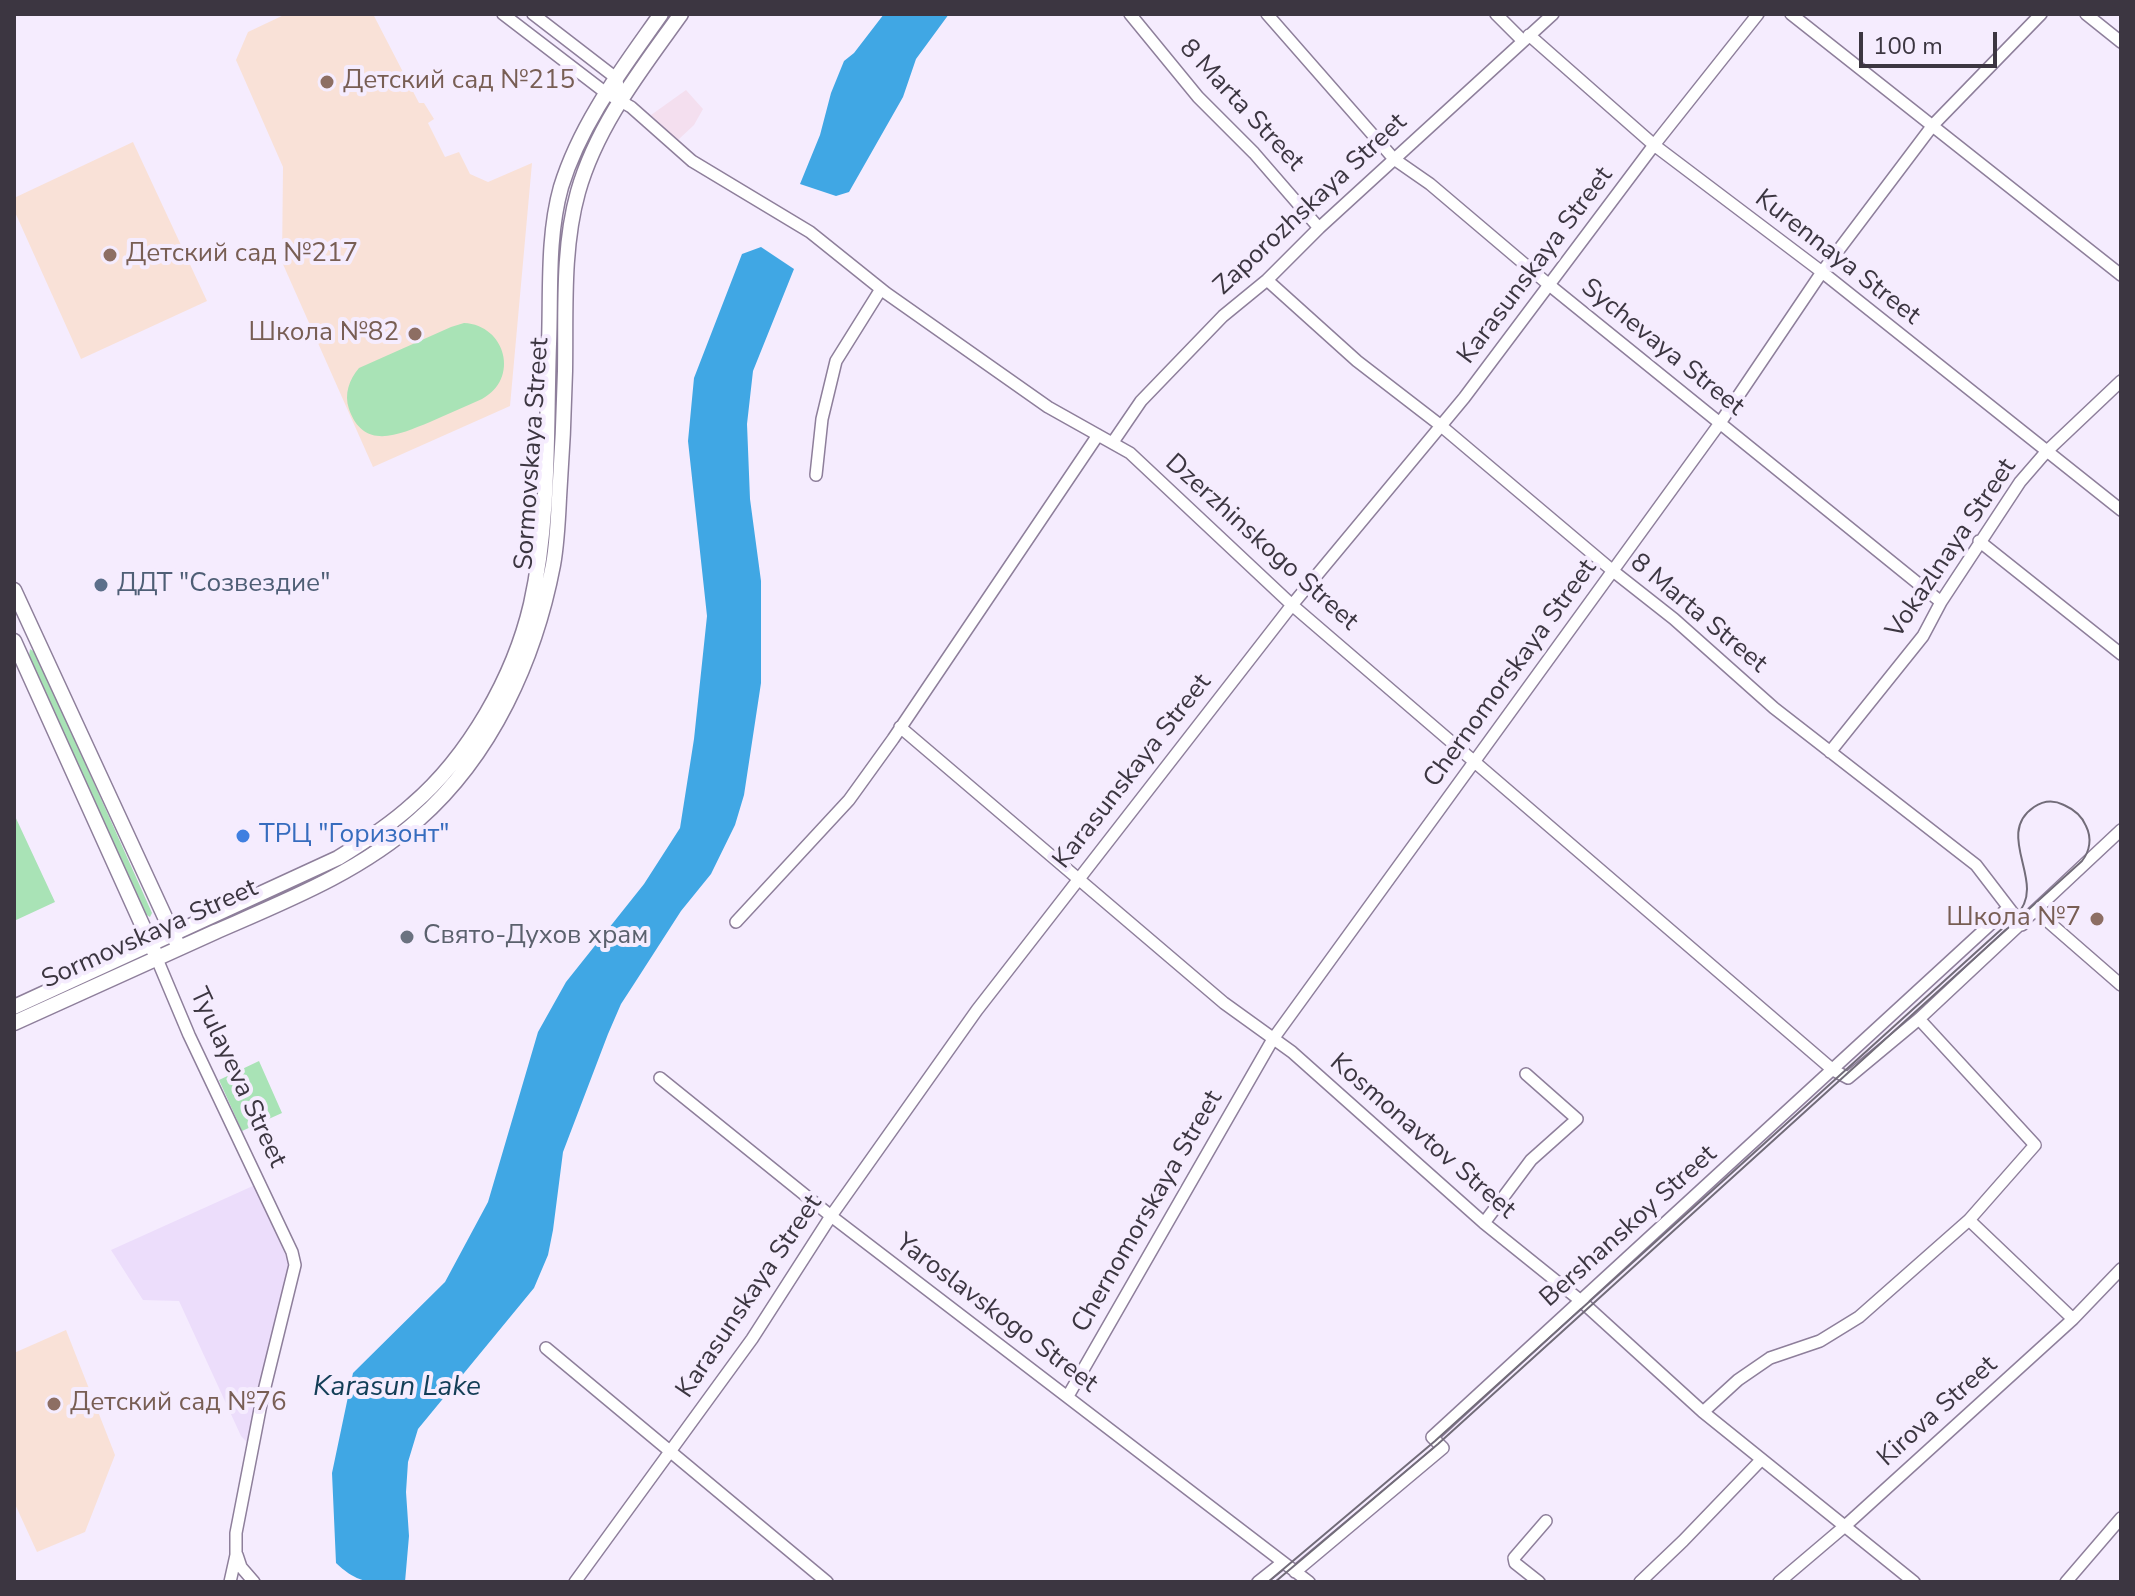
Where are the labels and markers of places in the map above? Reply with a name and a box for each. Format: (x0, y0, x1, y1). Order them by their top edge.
place label: Детский сад №215 (343, 66, 575, 98)
marker: Детский сад №215 (318, 73, 336, 91)
place label: Детский сад №217 (126, 239, 358, 271)
marker: Детский сад №217 (101, 246, 119, 264)
place label: Школа №82 (249, 318, 399, 350)
marker: Школа №82 (406, 325, 424, 343)
place label: ДДТ "Созвездие" (117, 569, 330, 601)
marker: ДДТ "Созвездие" (92, 576, 110, 594)
place label: ТРЦ "Горизонт" (259, 820, 449, 852)
marker: ТРЦ "Горизонт" (234, 827, 252, 845)
place label: Школа №7 (1946, 903, 2081, 935)
marker: Школа №7 (2088, 910, 2106, 928)
place label: Свято-Духов храм (423, 921, 648, 953)
marker: Свято-Духов храм (398, 928, 416, 946)
place label: Детский сад №76 (70, 1388, 286, 1420)
marker: Детский сад №76 (45, 1395, 63, 1413)

